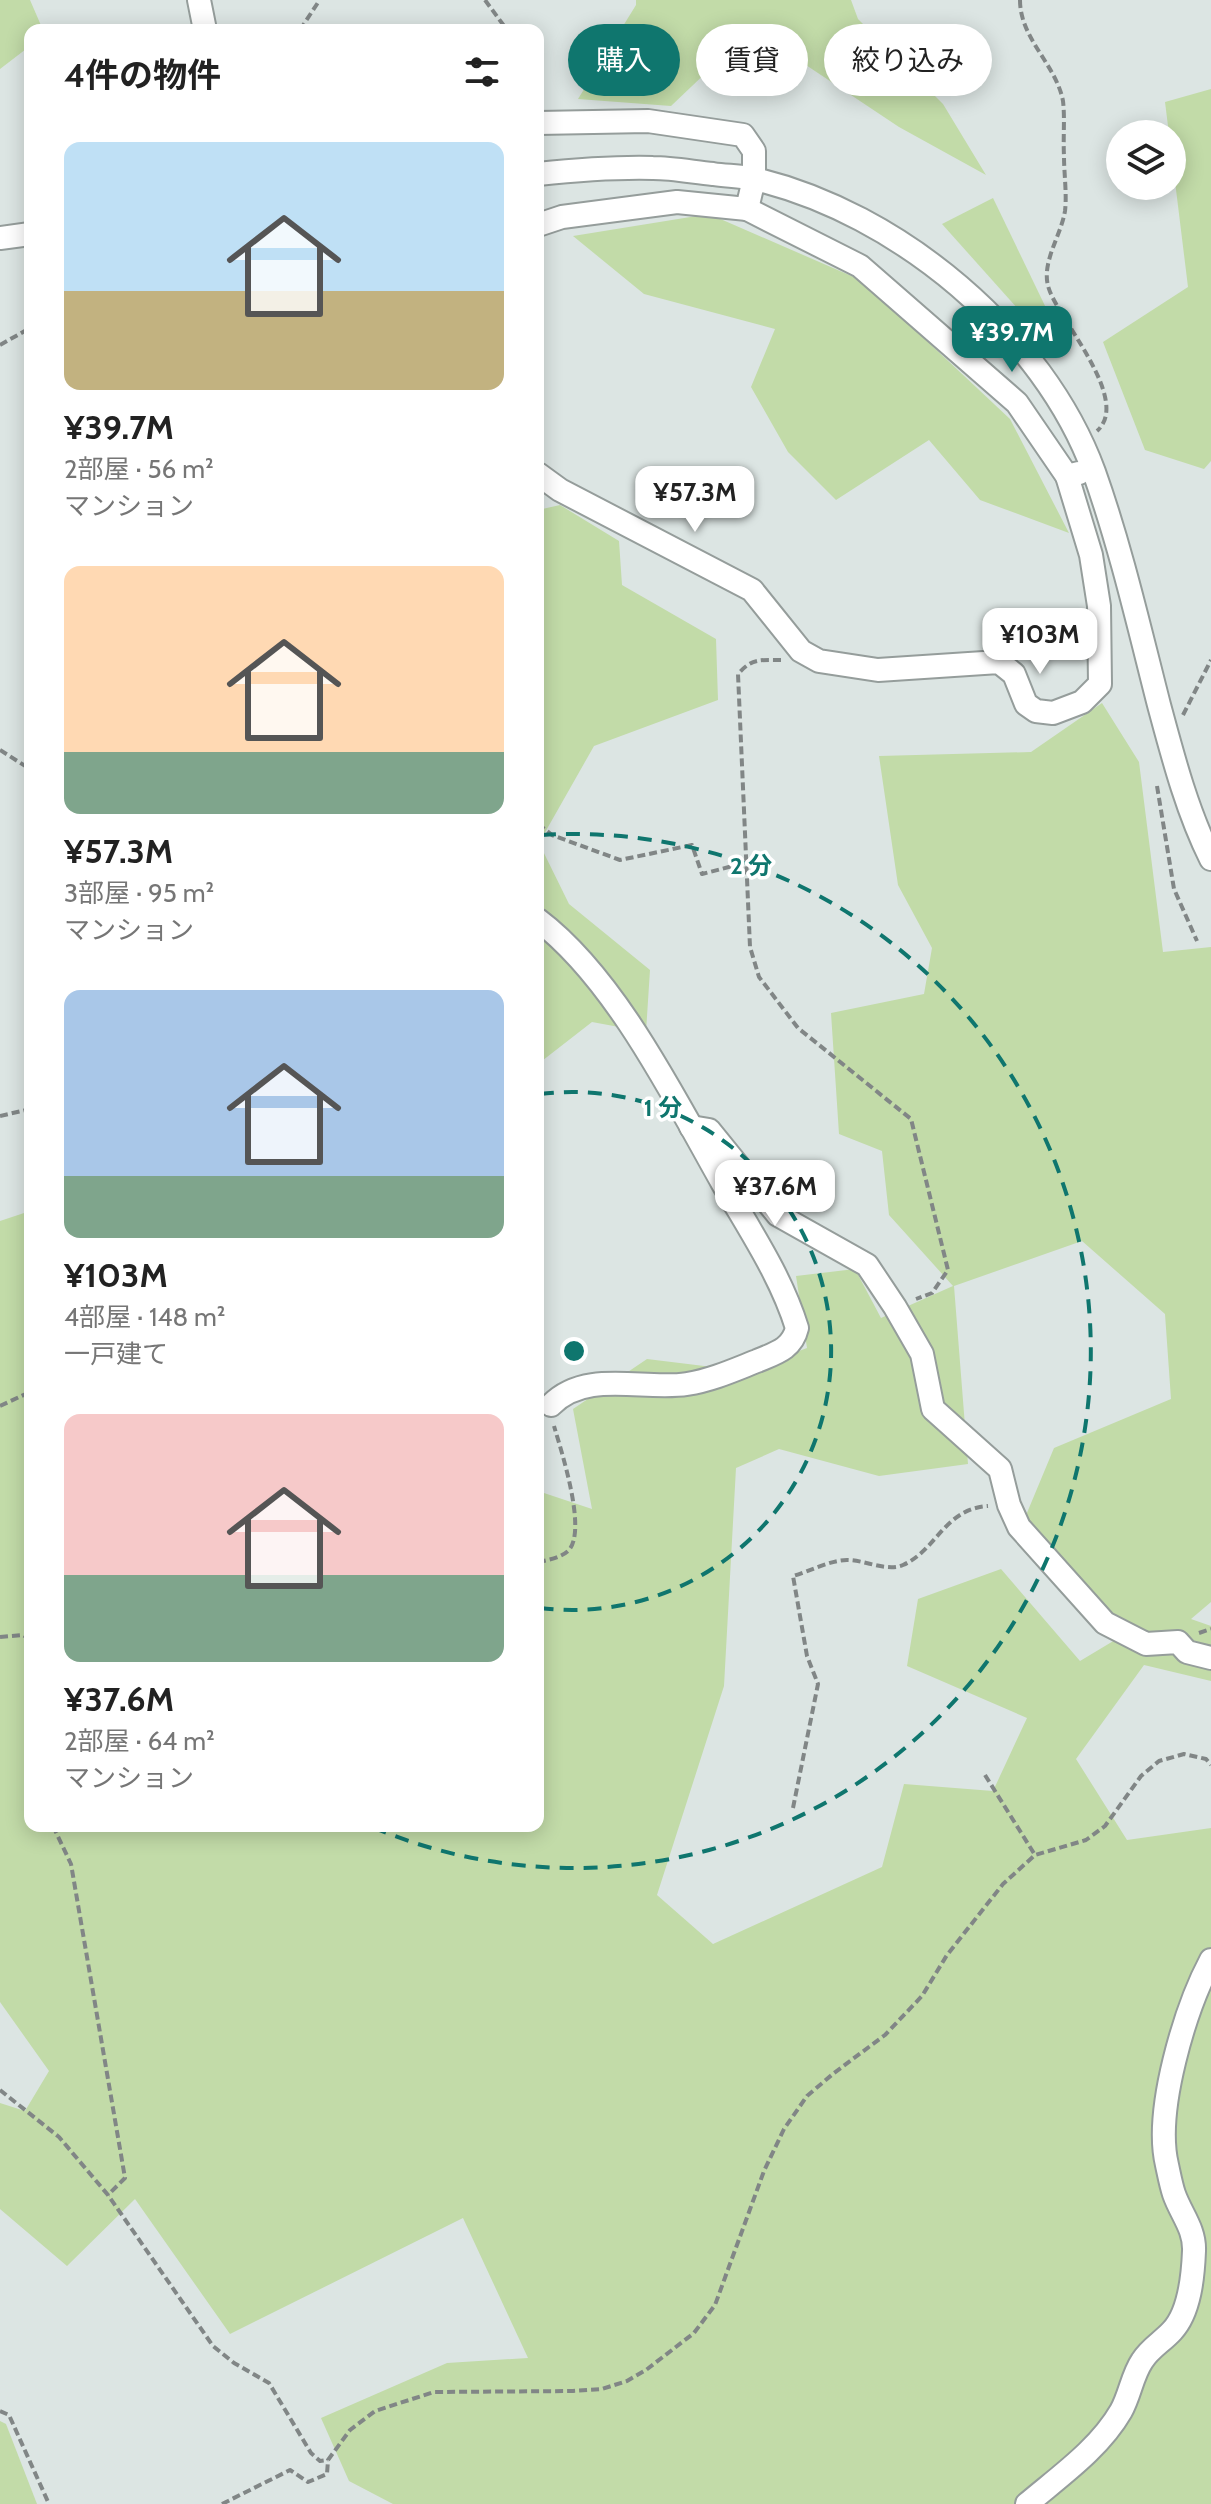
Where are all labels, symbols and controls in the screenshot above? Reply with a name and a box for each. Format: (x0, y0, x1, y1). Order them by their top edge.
chip: 購入 (568, 24, 680, 96)
chip: 賃貸 (696, 24, 808, 96)
chip: 絞り込み (824, 24, 992, 96)
icon: filters (460, 50, 504, 94)
text: 4件の物件 (64, 54, 221, 96)
map controls (1106, 120, 1186, 200)
button: layers (1106, 120, 1186, 200)
icon: home (212, 194, 356, 338)
pin: ¥39.7M (947, 306, 1077, 374)
text: ¥39.7M (970, 316, 1054, 348)
text: ¥39.7M (64, 406, 174, 448)
text: 2部屋 · 56 m² (64, 453, 214, 485)
pin: ¥57.3M (630, 466, 760, 534)
text: ¥57.3M (653, 476, 737, 508)
text: マンション (64, 490, 194, 522)
pin: ¥103M (984, 608, 1096, 676)
icon: home (212, 618, 356, 762)
text: ¥103M (1000, 618, 1080, 650)
text: ¥57.3M (64, 830, 173, 872)
text: 2 分 (730, 851, 772, 880)
text: 3部屋 · 95 m² (64, 877, 214, 909)
text: マンション (64, 914, 194, 946)
icon: home (212, 1042, 356, 1186)
text: 1 分 (644, 1093, 682, 1122)
pin: ¥37.6M (710, 1160, 840, 1228)
text: ¥37.6M (733, 1170, 817, 1202)
text: ¥103M (64, 1254, 168, 1296)
text: 4部屋 · 148 m² (64, 1301, 225, 1333)
centre of rings (560, 1337, 588, 1365)
text: 一戸建て (64, 1338, 168, 1370)
icon: home (212, 1466, 356, 1610)
text: ¥37.6M (64, 1678, 174, 1720)
text: 2部屋 · 64 m² (64, 1725, 215, 1757)
text: マンション (64, 1762, 194, 1794)

